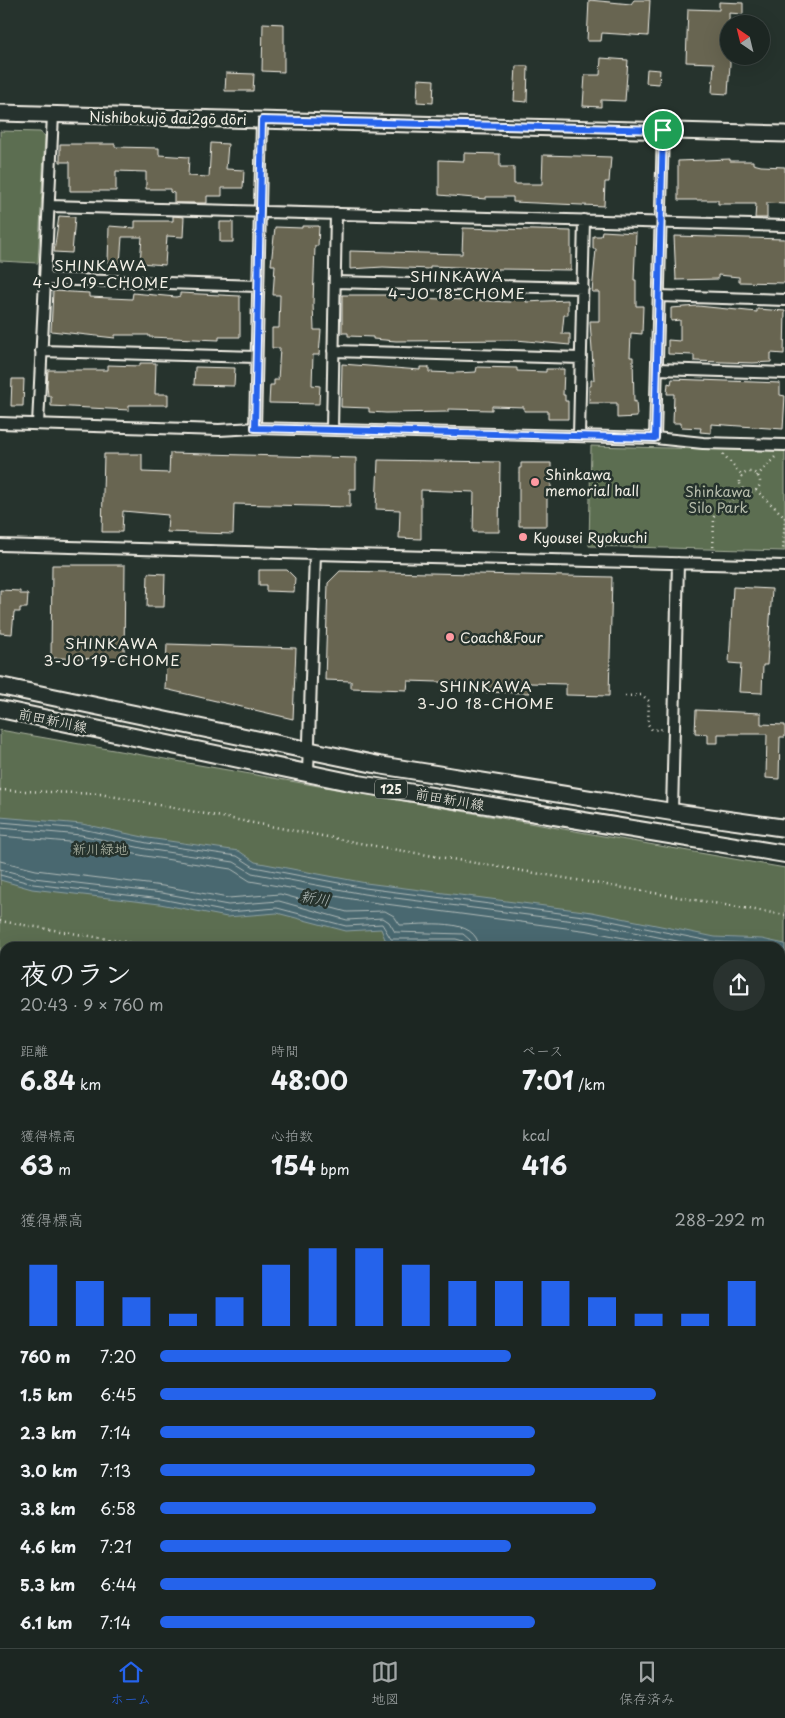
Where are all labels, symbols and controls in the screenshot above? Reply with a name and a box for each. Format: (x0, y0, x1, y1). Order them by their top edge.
north arrow (720, 15, 770, 65)
map controls (720, 15, 770, 65)
street label: Nishibokujō dai2gō dōri (89, 106, 247, 130)
pin (642, 109, 684, 151)
icon: arrive (649, 116, 677, 144)
district label: SHINKAWA 4-JO 19-CHOME (32, 253, 170, 293)
district label: SHINKAWA 4-JO 18-CHOME (388, 264, 526, 304)
place label: Shinkawa memorial hall (545, 464, 639, 501)
marker: Shinkawa memorial hall (529, 476, 541, 488)
park label: Shinkawa Silo Park (685, 481, 751, 518)
place label: Kyousei Ryokuchi (533, 527, 647, 548)
marker: Kyousei Ryokuchi (517, 531, 529, 543)
place label: Coach&Four (460, 627, 544, 648)
district label: SHINKAWA 3-JO 19-CHOME (43, 631, 181, 671)
marker: Coach&Four (444, 631, 456, 643)
district label: SHINKAWA 3-JO 18-CHOME (417, 674, 555, 714)
street label: 前田新川線 (17, 702, 89, 738)
road number: 125 (375, 780, 407, 799)
street label: 前田新川線 (414, 783, 486, 815)
park label: 新川緑地 (72, 838, 128, 859)
water label: 新川 (298, 883, 332, 911)
text: 夜のラン (20, 951, 132, 994)
button: share (713, 959, 765, 1011)
text: 20:43 · 9 × 760 m (20, 992, 164, 1016)
text: 距離 (20, 1040, 48, 1061)
text: 時間 (271, 1040, 299, 1061)
text: ペース (522, 1040, 563, 1061)
text: 6.84 (20, 1061, 76, 1099)
text: 48:00 (271, 1061, 348, 1099)
text: 7:01 (522, 1061, 574, 1099)
text: km (76, 1074, 101, 1095)
text: /km (574, 1074, 605, 1095)
text: 獲得標高 (20, 1125, 76, 1146)
text: 心拍数 (271, 1125, 313, 1146)
text: kcal (522, 1125, 550, 1146)
text: 63 (20, 1146, 54, 1184)
text: 154 (271, 1146, 316, 1184)
text: 416 (522, 1146, 567, 1184)
text: m (54, 1159, 71, 1180)
text: bpm (316, 1159, 350, 1180)
text: 獲得標高 (20, 1207, 84, 1231)
text: 288–292 m (675, 1207, 765, 1231)
text: 760 m (20, 1344, 71, 1368)
text: 7:20 (100, 1344, 136, 1368)
text: 1.5 km (20, 1382, 73, 1406)
text: 6:45 (100, 1382, 136, 1406)
text: 2.3 km (20, 1420, 76, 1444)
text: 7:14 (100, 1420, 131, 1444)
text: 3.0 km (20, 1458, 77, 1482)
text: 7:13 (100, 1458, 131, 1482)
text: 3.8 km (20, 1496, 76, 1520)
text: 6:58 (100, 1496, 136, 1520)
text: 4.6 km (20, 1534, 76, 1558)
text: 7:21 (100, 1534, 132, 1558)
text: 5.3 km (20, 1572, 75, 1596)
text: 6:44 (100, 1572, 137, 1596)
text: 6.1 km (20, 1610, 72, 1634)
text: 7:14 (100, 1610, 131, 1634)
tab: ホーム (110, 1658, 151, 1709)
tab: 地図 (371, 1658, 399, 1709)
tab: 保存済み (619, 1658, 675, 1709)

